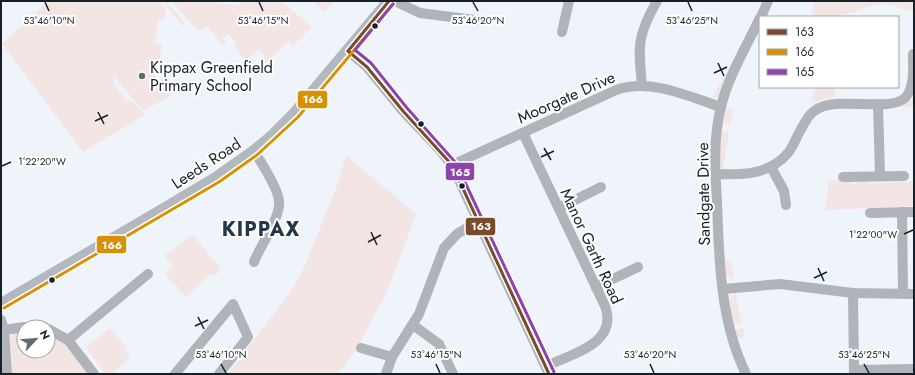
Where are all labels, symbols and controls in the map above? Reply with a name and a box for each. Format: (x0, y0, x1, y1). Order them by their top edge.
text: 53°46'10"N (23, 13, 75, 28)
text: 53°46'15"N (238, 13, 288, 28)
text: 53°46'20"N (452, 13, 504, 28)
text: 53°46'25"N (666, 13, 718, 28)
legend (759, 16, 899, 88)
unlabelled marker (370, 21, 380, 31)
text: 163 (795, 23, 814, 41)
text: 166 (795, 43, 814, 61)
place label: Kippax Greenfield Primary School (150, 56, 273, 97)
text: 165 (795, 63, 814, 81)
street label: Moorgate Drive (514, 66, 619, 129)
marker: Kippax Greenfield Primary School (137, 71, 147, 81)
line badge: 166 (297, 90, 328, 109)
text: 166 (303, 91, 323, 107)
unlabelled marker (416, 119, 426, 129)
street label: Leeds Road (167, 132, 245, 194)
street label: Sandgate Drive (691, 142, 716, 246)
text: 1°22'20"W (18, 154, 66, 169)
line badge: 165 (445, 162, 475, 181)
text: 165 (450, 164, 470, 180)
unlabelled marker (457, 181, 467, 191)
street label: Manor Garth Road (555, 185, 628, 308)
district label: KIPPAX (222, 215, 300, 244)
line badge: 163 (465, 217, 496, 236)
text: 163 (471, 218, 491, 234)
text: 1°22'00"W (849, 227, 897, 242)
line badge: 166 (96, 235, 127, 254)
text: 166 (102, 237, 122, 253)
unlabelled marker (47, 275, 57, 285)
north arrow (16, 319, 56, 359)
text: N (36, 327, 54, 342)
text: 53°46'10"N (195, 347, 247, 362)
text: 53°46'15"N (411, 347, 461, 362)
text: 53°46'20"N (624, 347, 676, 362)
text: 53°46'25"N (838, 347, 890, 362)

